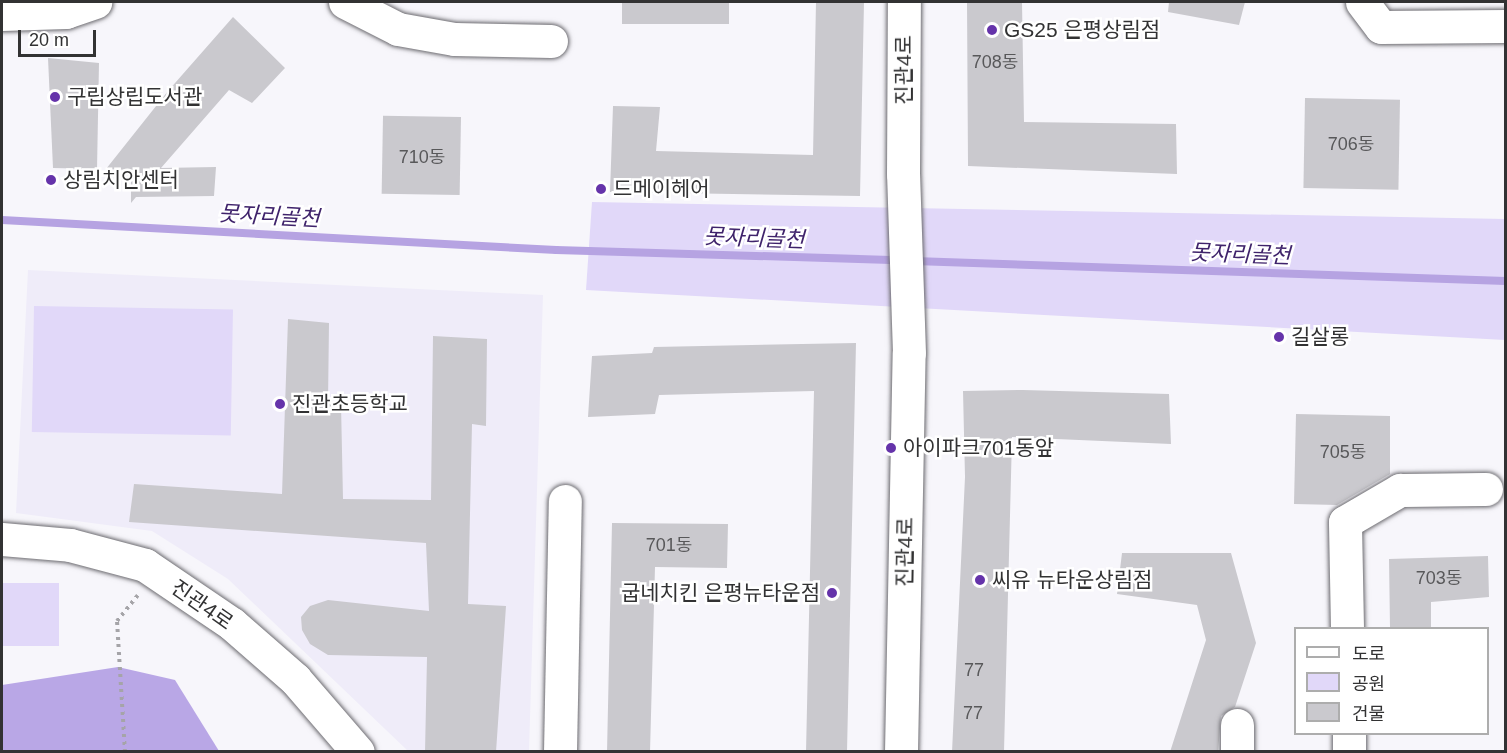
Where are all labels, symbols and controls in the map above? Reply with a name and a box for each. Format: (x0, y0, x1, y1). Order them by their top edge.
place label: GS25 은평상림점 (1004, 17, 1160, 43)
scale bar (21, 18, 99, 56)
marker: GS25 은평상림점 (985, 23, 999, 37)
text: 20 m (29, 30, 69, 50)
street label: 진관4로 (891, 35, 917, 105)
house number: 708동 (972, 51, 1018, 73)
place label: 구립상립도서관 (67, 84, 202, 110)
marker: 구립상립도서관 (48, 90, 62, 104)
house number: 706동 (1328, 133, 1374, 155)
house number: 710동 (399, 146, 445, 168)
place label: 상림치안센터 (63, 167, 179, 193)
marker: 상림치안센터 (44, 173, 58, 187)
place label: 드메이헤어 (613, 176, 710, 202)
marker: 드메이헤어 (594, 182, 608, 196)
water label: 못자리골천 (218, 200, 320, 232)
water label: 못자리골천 (703, 223, 805, 253)
water label: 못자리골천 (1189, 239, 1291, 269)
place label: 길살롱 (1291, 324, 1349, 350)
marker: 길살롱 (1272, 330, 1286, 344)
place label: 진관초등학교 (292, 391, 408, 417)
marker: 진관초등학교 (273, 397, 287, 411)
place label: 아이파크701동앞 (903, 435, 1054, 461)
marker: 아이파크701동앞 (884, 441, 898, 455)
house number: 705동 (1320, 441, 1366, 463)
street label: 진관4로 (892, 517, 918, 587)
house number: 701동 (646, 534, 692, 556)
place label: 씨유 뉴타운상림점 (992, 567, 1152, 593)
house number: 703동 (1416, 567, 1462, 589)
marker: 씨유 뉴타운상림점 (973, 573, 987, 587)
street label: 진관4로 (166, 575, 238, 635)
place label: 굽네치킨 은평뉴타운점 (621, 580, 820, 606)
marker: 굽네치킨 은평뉴타운점 (825, 586, 839, 600)
legend (1294, 627, 1489, 735)
text: 도로 (1352, 644, 1385, 664)
house number: 77 (964, 659, 984, 681)
text: 공원 (1352, 674, 1385, 694)
house number: 77 (963, 702, 983, 724)
text: 건물 (1352, 704, 1385, 724)

